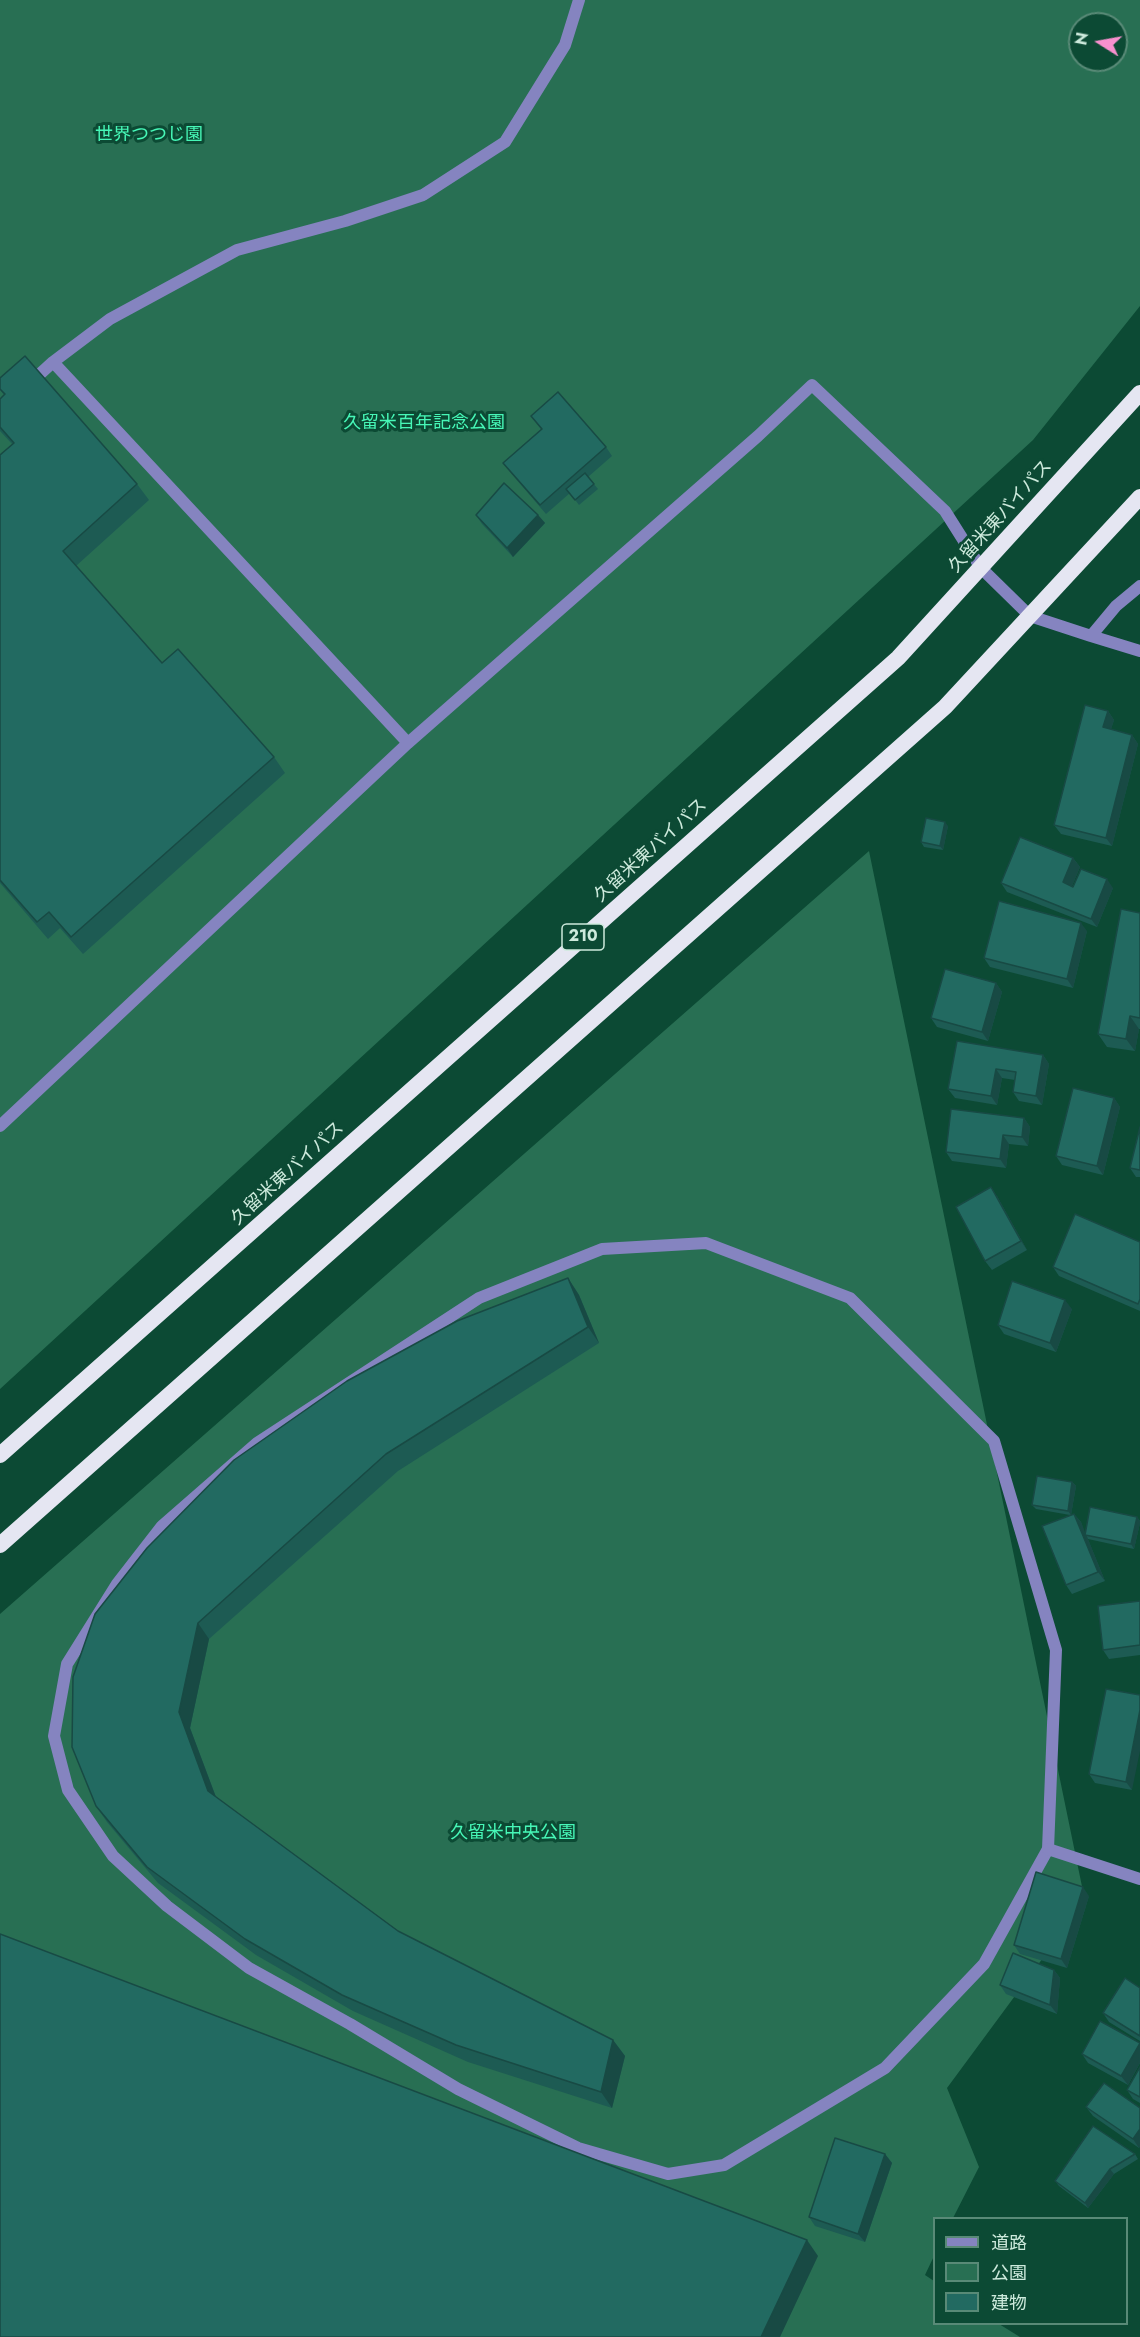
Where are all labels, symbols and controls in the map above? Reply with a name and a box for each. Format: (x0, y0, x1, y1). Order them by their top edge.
north arrow (1068, 12, 1128, 72)
text: N (1069, 30, 1094, 47)
park label: 世界つつじ園 (95, 125, 203, 147)
park label: 久留米百年記念公園 (343, 413, 505, 435)
street label: 久留米東バイパス (945, 456, 1057, 578)
street label: 久留米東バイパス (590, 795, 712, 907)
road number: 210 (562, 924, 604, 950)
street label: 久留米東バイパス (227, 1118, 349, 1230)
park label: 久留米中央公園 (450, 1823, 576, 1845)
legend (933, 2217, 1128, 2325)
text: 道路 (991, 2230, 1027, 2256)
text: 公園 (991, 2260, 1027, 2286)
text: 建物 (991, 2290, 1027, 2316)

